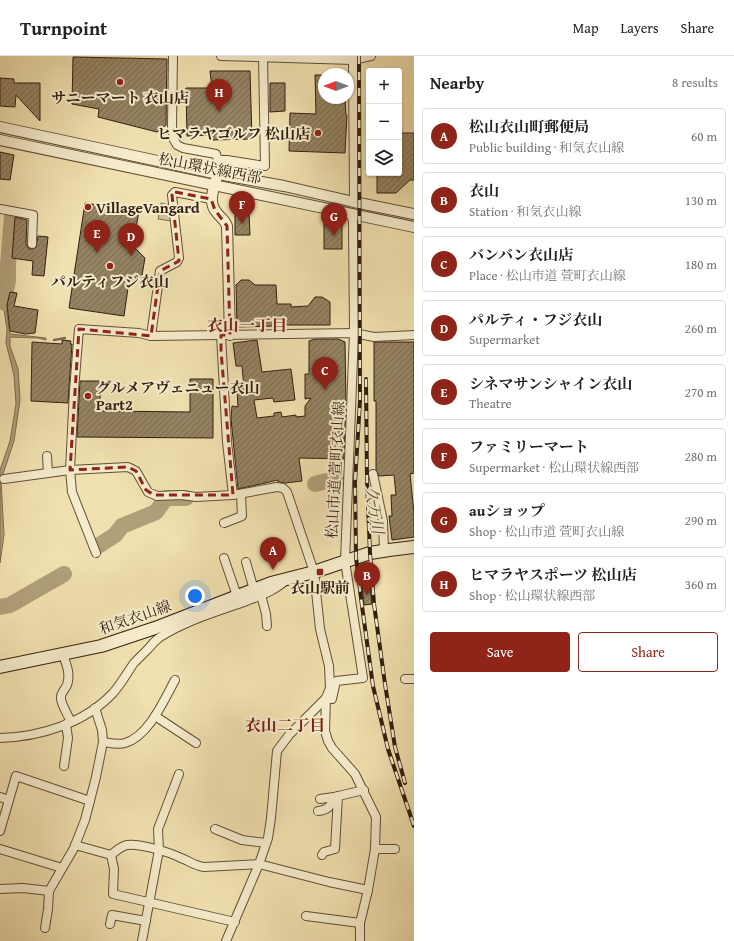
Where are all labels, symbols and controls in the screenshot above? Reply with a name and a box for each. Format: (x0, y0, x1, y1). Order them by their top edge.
text: Turnpoint (20, 14, 107, 42)
text: Map (573, 18, 599, 38)
text: Layers (621, 18, 659, 38)
text: Share (681, 18, 714, 38)
north arrow (318, 68, 354, 104)
map controls (366, 68, 402, 176)
button: + (366, 68, 402, 104)
text: Nearby (430, 70, 484, 95)
text: 8 results (672, 73, 718, 92)
marker: サニーマート 衣山店 (115, 77, 125, 87)
pin: H (206, 79, 232, 112)
place label: サニーマート 衣山店 (51, 87, 189, 108)
button: − (366, 104, 402, 140)
text: 松山衣山町郵便局 (469, 116, 589, 137)
place label: ヒマラヤゴルフ 松山店 (157, 123, 310, 144)
text: A (440, 127, 448, 146)
text: 60 m (691, 127, 717, 146)
marker: ヒマラヤゴルフ 松山店 (313, 128, 323, 138)
text: Public building · 和気衣山線 (469, 138, 624, 157)
button: layers (366, 140, 402, 176)
street label: 松山環状線西部 (156, 148, 264, 188)
text: 衣山 (469, 180, 499, 201)
pin: F (229, 191, 255, 224)
text: B (440, 191, 448, 210)
text: 130 m (685, 191, 717, 210)
place label: VillageVangard (96, 197, 200, 218)
marker: VillageVangard (83, 202, 93, 212)
text: Station · 和気衣山線 (469, 202, 581, 221)
pin: G (321, 203, 347, 236)
pin: E (84, 220, 110, 253)
pin: D (118, 223, 144, 256)
text: バンバン衣山店 (469, 244, 573, 265)
text: C (440, 255, 448, 274)
text: 180 m (685, 255, 717, 274)
marker: パルティフジ衣山 (105, 261, 115, 271)
text: Place · 松山市道 萱町衣山線 (469, 266, 625, 285)
place label: パルティフジ衣山 (51, 271, 169, 292)
text: パルティ・フジ衣山 (469, 309, 602, 330)
district label: 衣山一丁目 (207, 313, 287, 337)
text: D (440, 319, 448, 338)
text: 260 m (685, 319, 717, 338)
text: Supermarket (469, 330, 540, 349)
pin: C (312, 357, 338, 390)
text: シネマサンシャイン衣山 (469, 373, 632, 394)
place label: グルメアヴェニュー衣山 Part2 (96, 377, 260, 415)
text: E (441, 383, 447, 402)
text: 270 m (685, 383, 717, 402)
marker: グルメアヴェニュー衣山 Part2 (83, 391, 93, 401)
text: Theatre (469, 394, 512, 413)
street label: 松山市道 萱町衣山線 (321, 400, 349, 540)
text: ファミリーマート (469, 436, 589, 457)
text: F (441, 447, 447, 466)
text: 280 m (685, 447, 717, 466)
text: Supermarket · 松山環状線西部 (469, 458, 639, 477)
water label: 久万川 (359, 484, 391, 538)
text: auショップ (469, 500, 545, 521)
text: G (440, 511, 448, 530)
text: 290 m (685, 511, 717, 530)
text: Shop · 松山市道 萱町衣山線 (469, 522, 624, 541)
pin: A (260, 537, 286, 570)
pin: B (354, 562, 380, 595)
text: ヒマラヤスポーツ 松山店 (469, 564, 636, 585)
marker: 衣山駅前 (315, 567, 325, 577)
text: H (439, 575, 449, 594)
text: 360 m (685, 575, 717, 594)
place label: 衣山駅前 (290, 577, 350, 598)
your location (185, 586, 205, 606)
text: Shop · 松山環状線西部 (469, 586, 595, 605)
street label: 和気衣山線 (96, 595, 174, 639)
button: Save (430, 632, 570, 672)
button: Share (578, 632, 718, 672)
district label: 衣山二丁目 (245, 713, 325, 737)

